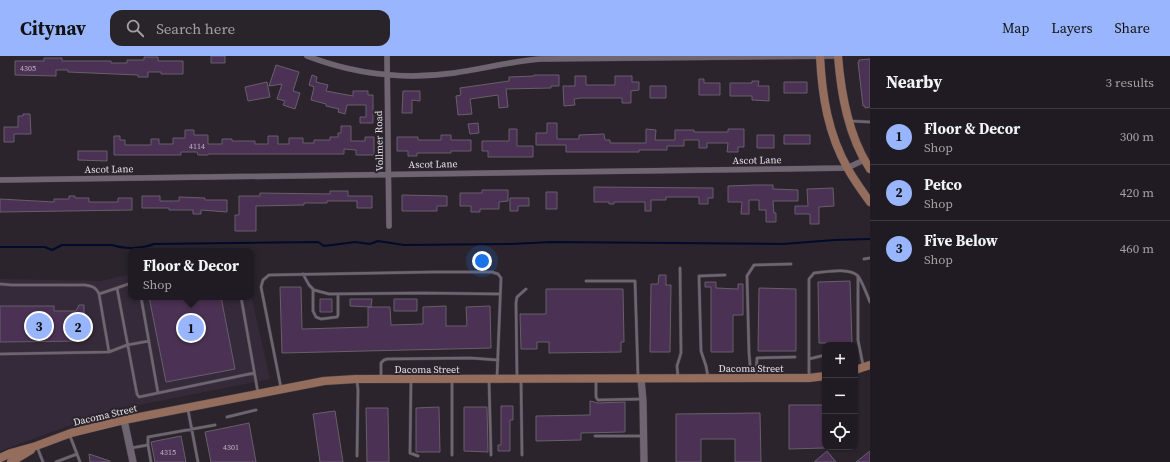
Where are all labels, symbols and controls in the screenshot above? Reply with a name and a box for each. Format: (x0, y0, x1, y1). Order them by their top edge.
search box (110, 10, 390, 46)
text: Citynav (20, 15, 86, 41)
icon: search (124, 17, 146, 39)
text: Search here (156, 18, 235, 39)
text: Map (1002, 18, 1029, 38)
text: Layers (1051, 18, 1093, 38)
text: Share (1115, 18, 1150, 38)
house number: 4305 (20, 63, 36, 74)
text: Nearby (886, 70, 942, 94)
text: 3 results (1106, 74, 1154, 91)
street label: Vollmer Road (372, 110, 386, 171)
text: Floor & Decor (924, 118, 1020, 139)
text: 1 (895, 128, 903, 145)
text: 300 m (1120, 128, 1154, 145)
text: Shop (924, 139, 953, 156)
house number: 4114 (189, 141, 205, 152)
street label: Ascot Lane (732, 153, 782, 167)
street label: Ascot Lane (408, 157, 458, 171)
street label: Ascot Lane (84, 162, 134, 176)
text: Petco (924, 174, 962, 195)
text: 2 (895, 184, 903, 201)
text: 420 m (1120, 184, 1154, 201)
text: Shop (924, 195, 953, 212)
text: Five Below (924, 230, 998, 251)
text: 3 (895, 240, 903, 257)
text: 460 m (1120, 240, 1154, 257)
popup (128, 248, 254, 300)
your location (472, 251, 492, 271)
text: Shop (924, 251, 953, 268)
text: Floor & Decor (143, 255, 239, 276)
text: Shop (143, 276, 172, 293)
pin: 3 (26, 311, 52, 341)
pin: 2 (65, 312, 91, 342)
pin: 1 (178, 313, 204, 343)
map controls (822, 342, 858, 450)
button: + (822, 342, 858, 378)
street label: Dacoma Street (719, 362, 784, 375)
street label: Dacoma Street (395, 363, 460, 376)
button: − (822, 378, 858, 414)
street label: Dacoma Street (72, 401, 139, 429)
button: locate (822, 414, 858, 450)
house number: 4301 (223, 442, 239, 453)
house number: 4315 (160, 447, 176, 458)

